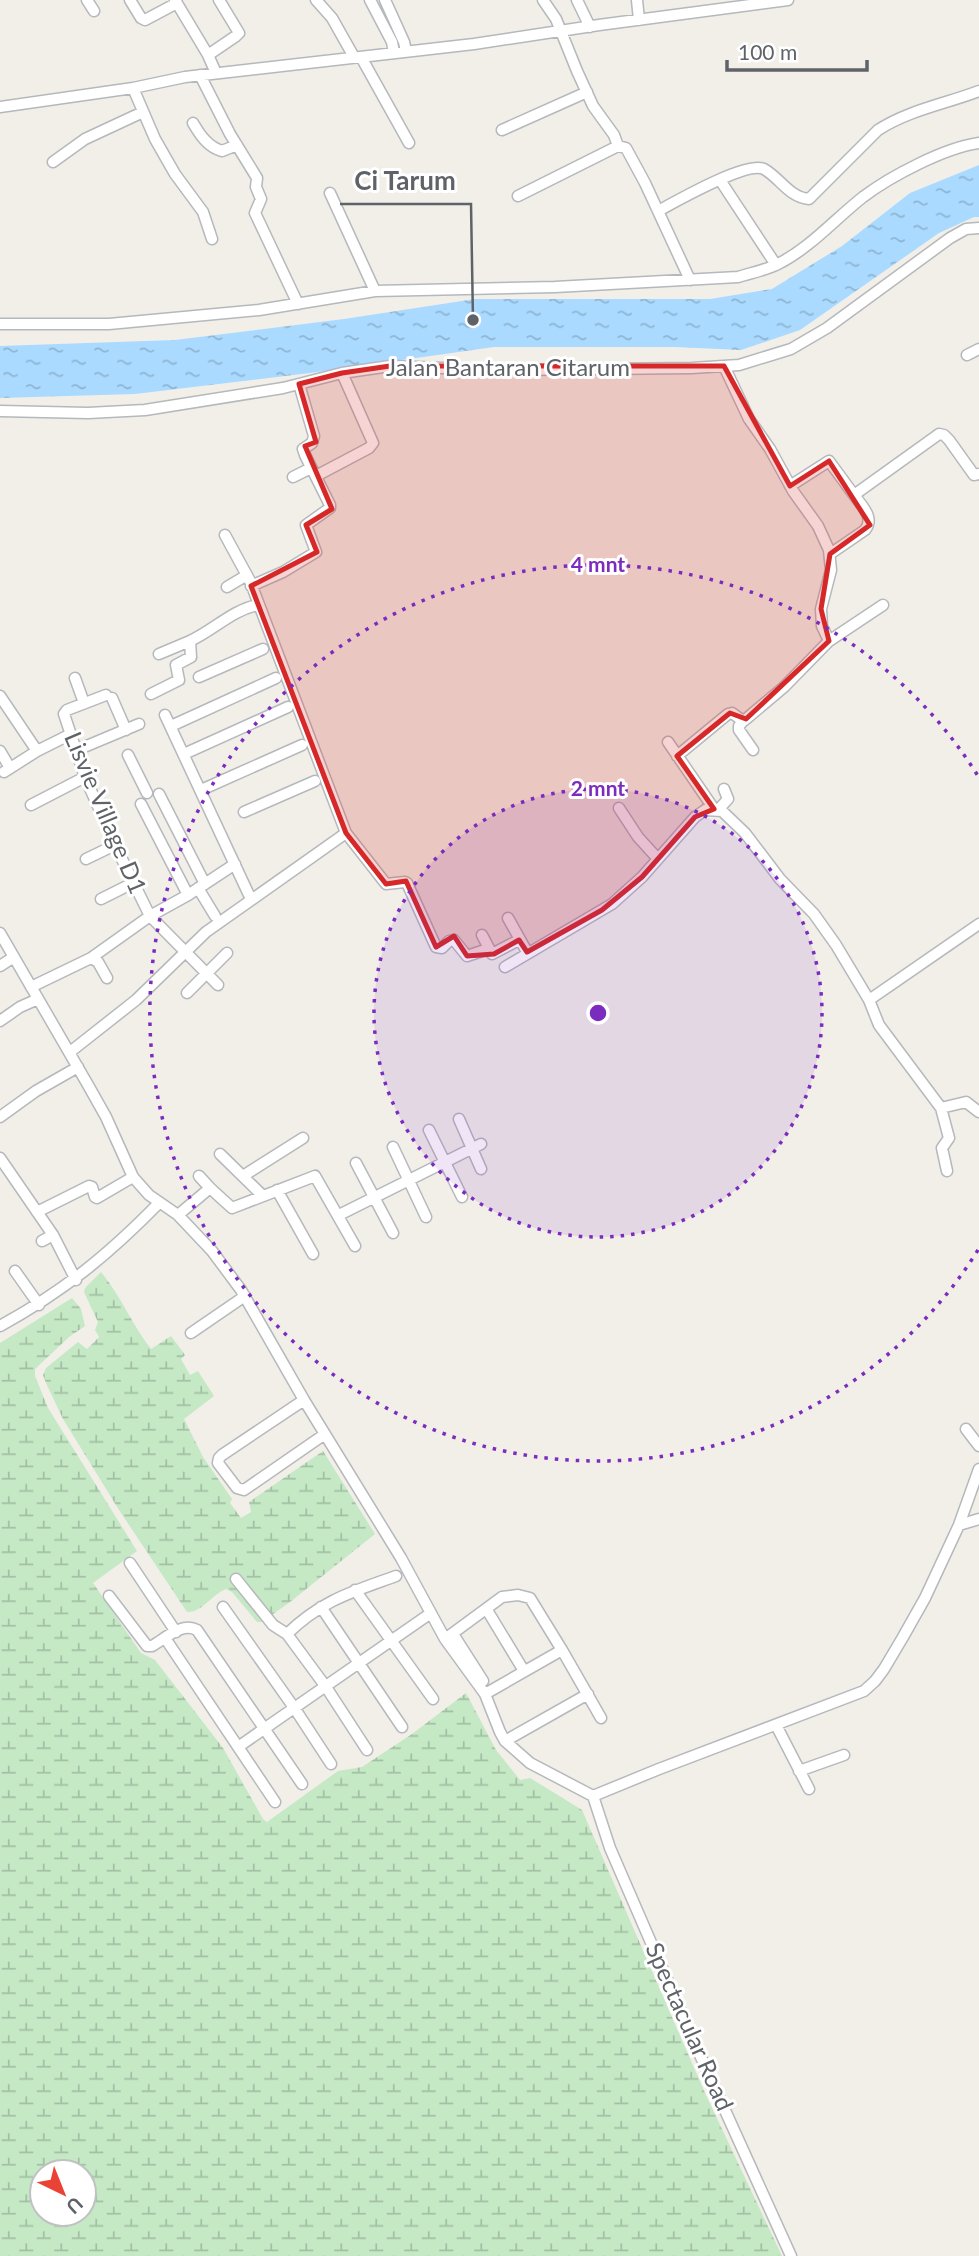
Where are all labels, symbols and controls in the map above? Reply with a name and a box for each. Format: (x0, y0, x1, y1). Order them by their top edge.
scale bar (727, 28, 867, 72)
text: 100 m (738, 39, 797, 64)
callout: Ci Tarum (340, 157, 471, 204)
text: Ci Tarum (354, 164, 456, 196)
street label: Jalan Bantaran Citarum (386, 352, 630, 381)
text: 4 mnt (571, 551, 625, 576)
street label: Lisvie Village D1 (59, 727, 154, 898)
text: 2 mnt (571, 775, 625, 800)
centre of rings (586, 1001, 610, 1025)
street label: Spectacular Road (640, 1938, 740, 2115)
north arrow (28, 2158, 98, 2228)
text: U (62, 2193, 88, 2219)

